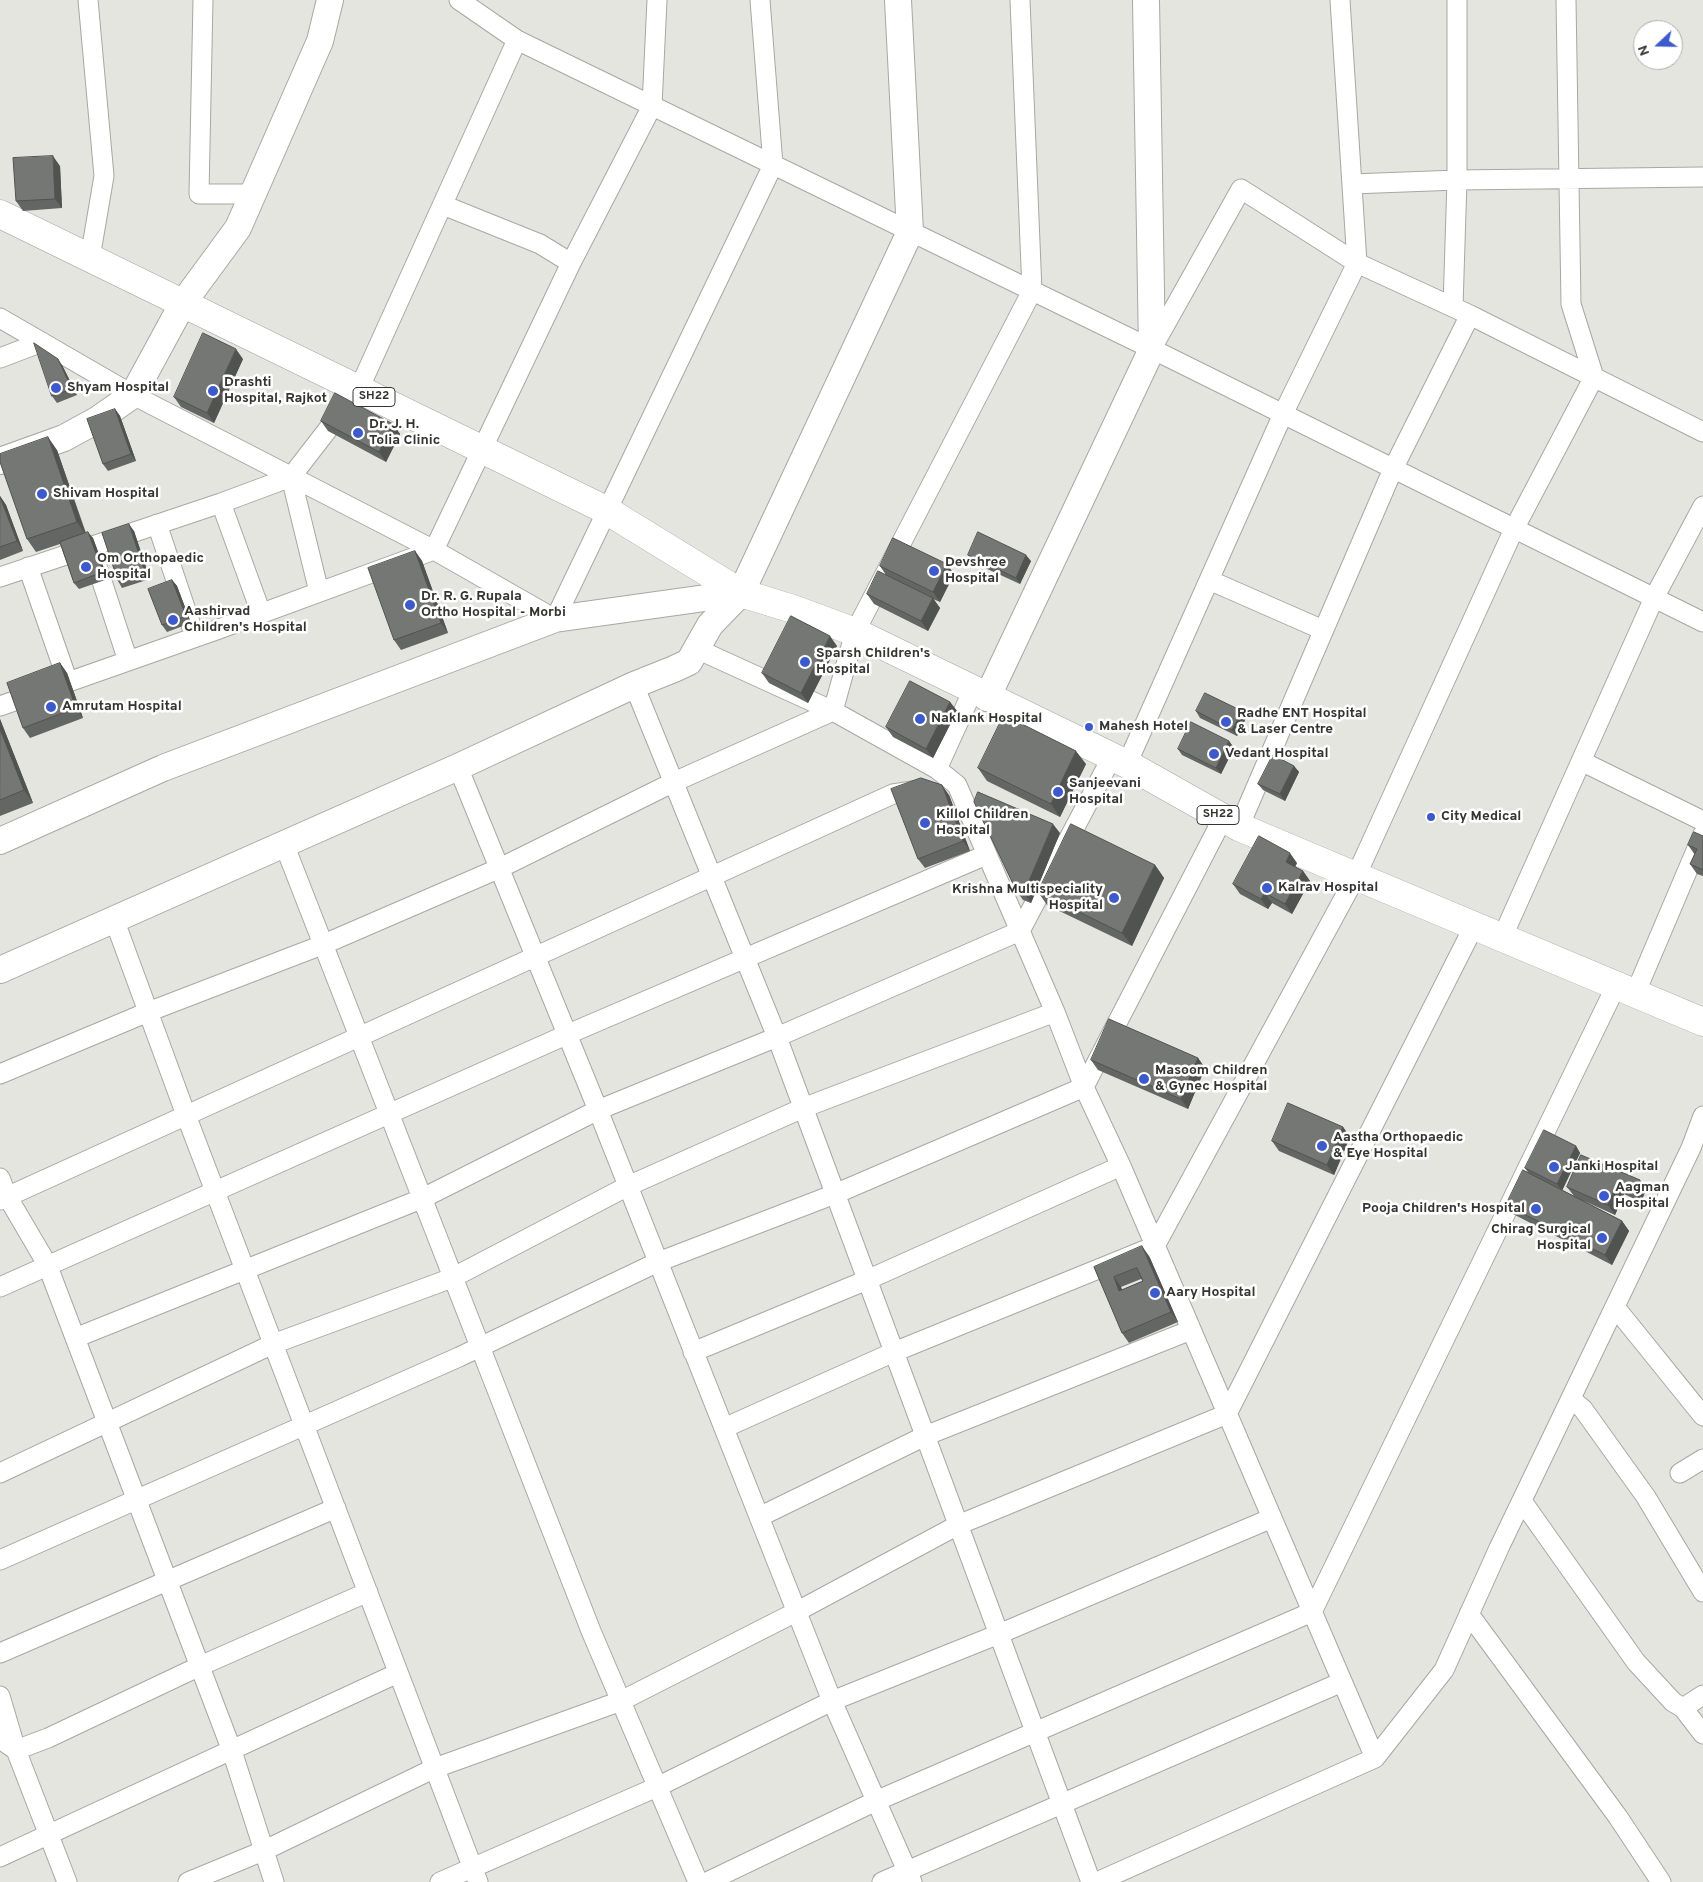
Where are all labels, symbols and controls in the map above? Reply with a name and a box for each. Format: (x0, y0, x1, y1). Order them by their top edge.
north arrow (1633, 20, 1683, 70)
text: N (1635, 42, 1654, 58)
place label: Drashti Hospital, Rajkot (224, 375, 327, 408)
place label: Shyam Hospital (67, 380, 169, 396)
marker: Shyam Hospital (49, 381, 63, 395)
marker: Drashti Hospital, Rajkot (206, 384, 220, 398)
road number: SH22 (353, 388, 395, 407)
place label: Dr. J. H. Tolia Clinic (369, 417, 440, 450)
marker: Dr. J. H. Tolia Clinic (351, 426, 365, 440)
place label: Shivam Hospital (53, 486, 159, 502)
marker: Shivam Hospital (35, 487, 49, 501)
place label: Om Orthopaedic Hospital (97, 551, 204, 584)
place label: Devshree Hospital (945, 555, 1006, 588)
marker: Om Orthopaedic Hospital (79, 560, 93, 574)
marker: Devshree Hospital (927, 564, 941, 578)
place label: Dr. R. G. Rupala Ortho Hospital - Morbi (421, 589, 566, 622)
marker: Dr. R. G. Rupala Ortho Hospital - Morbi (403, 598, 417, 612)
place label: Aashirvad Children's Hospital (184, 604, 307, 636)
marker: Aashirvad Children's Hospital (166, 613, 180, 627)
place label: Sparsh Children's Hospital (816, 646, 930, 679)
marker: Sparsh Children's Hospital (798, 655, 812, 669)
place label: Amrutam Hospital (62, 699, 182, 715)
marker: Amrutam Hospital (44, 700, 58, 714)
place label: Radhe ENT Hospital & Laser Centre (1237, 706, 1367, 739)
place label: Naklank Hospital (931, 711, 1042, 727)
marker: Naklank Hospital (913, 712, 927, 726)
marker: Radhe ENT Hospital & Laser Centre (1219, 715, 1233, 729)
place label: Mahesh Hotel (1099, 719, 1188, 735)
marker: Mahesh Hotel (1083, 721, 1095, 733)
place label: Vedant Hospital (1225, 746, 1328, 762)
marker: Vedant Hospital (1207, 747, 1221, 761)
place label: Sanjeevani Hospital (1069, 776, 1141, 809)
marker: Sanjeevani Hospital (1051, 785, 1065, 799)
road number: SH22 (1197, 806, 1239, 824)
place label: Killol Children Hospital (936, 807, 1028, 840)
place label: City Medical (1441, 809, 1521, 825)
marker: City Medical (1425, 811, 1437, 823)
marker: Killol Children Hospital (918, 816, 932, 830)
place label: Kalrav Hospital (1278, 880, 1378, 896)
marker: Kalrav Hospital (1260, 881, 1274, 895)
place label: Krishna Multispeciality Hospital (952, 882, 1103, 914)
marker: Krishna Multispeciality Hospital (1107, 891, 1121, 905)
place label: Masoom Children & Gynec Hospital (1155, 1063, 1267, 1096)
marker: Masoom Children & Gynec Hospital (1137, 1072, 1151, 1086)
place label: Aastha Orthopaedic & Eye Hospital (1333, 1130, 1463, 1162)
marker: Aastha Orthopaedic & Eye Hospital (1315, 1139, 1329, 1153)
place label: Janki Hospital (1565, 1159, 1658, 1175)
marker: Janki Hospital (1547, 1160, 1561, 1174)
place label: Aagman Hospital (1615, 1180, 1669, 1212)
marker: Aagman Hospital (1597, 1189, 1611, 1203)
place label: Pooja Children's Hospital (1362, 1201, 1525, 1217)
marker: Pooja Children's Hospital (1529, 1202, 1543, 1216)
place label: Chirag Surgical Hospital (1491, 1222, 1591, 1254)
marker: Chirag Surgical Hospital (1595, 1231, 1609, 1245)
place label: Aary Hospital (1166, 1285, 1255, 1301)
marker: Aary Hospital (1148, 1286, 1162, 1300)

